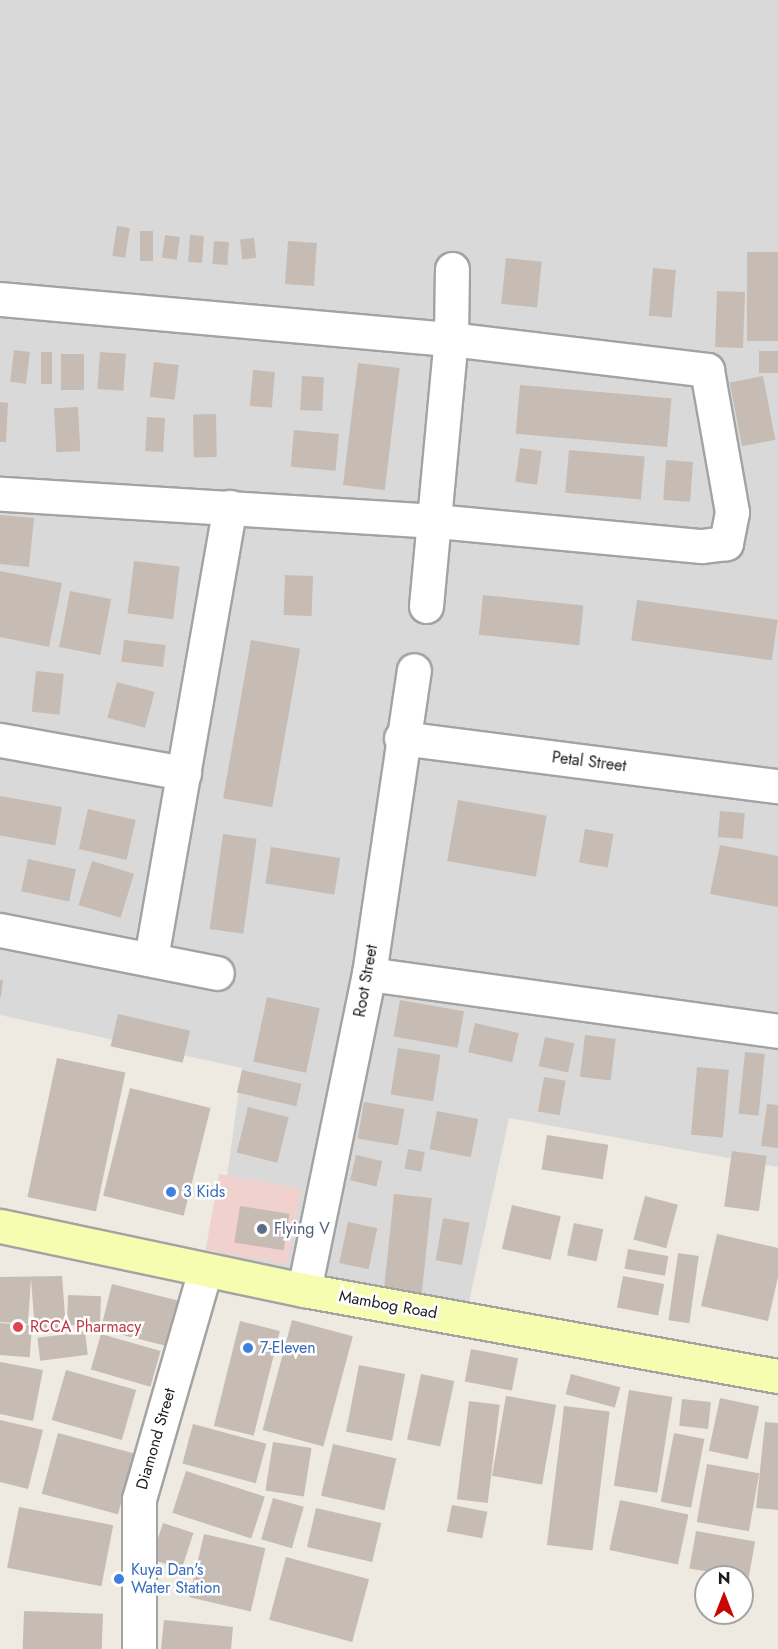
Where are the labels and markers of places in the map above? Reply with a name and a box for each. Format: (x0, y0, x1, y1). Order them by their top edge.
place label: 3 Kids (183, 1182, 225, 1202)
marker: 3 Kids (164, 1185, 178, 1199)
place label: Flying V (274, 1219, 330, 1239)
marker: Flying V (255, 1222, 269, 1236)
place label: RCCA Pharmacy (30, 1317, 141, 1337)
marker: RCCA Pharmacy (11, 1320, 25, 1334)
place label: 7-Eleven (260, 1338, 316, 1358)
marker: 7-Eleven (241, 1341, 255, 1355)
place label: Kuya Dan's Water Station (131, 1560, 221, 1598)
marker: Kuya Dan's Water Station (112, 1572, 126, 1586)

